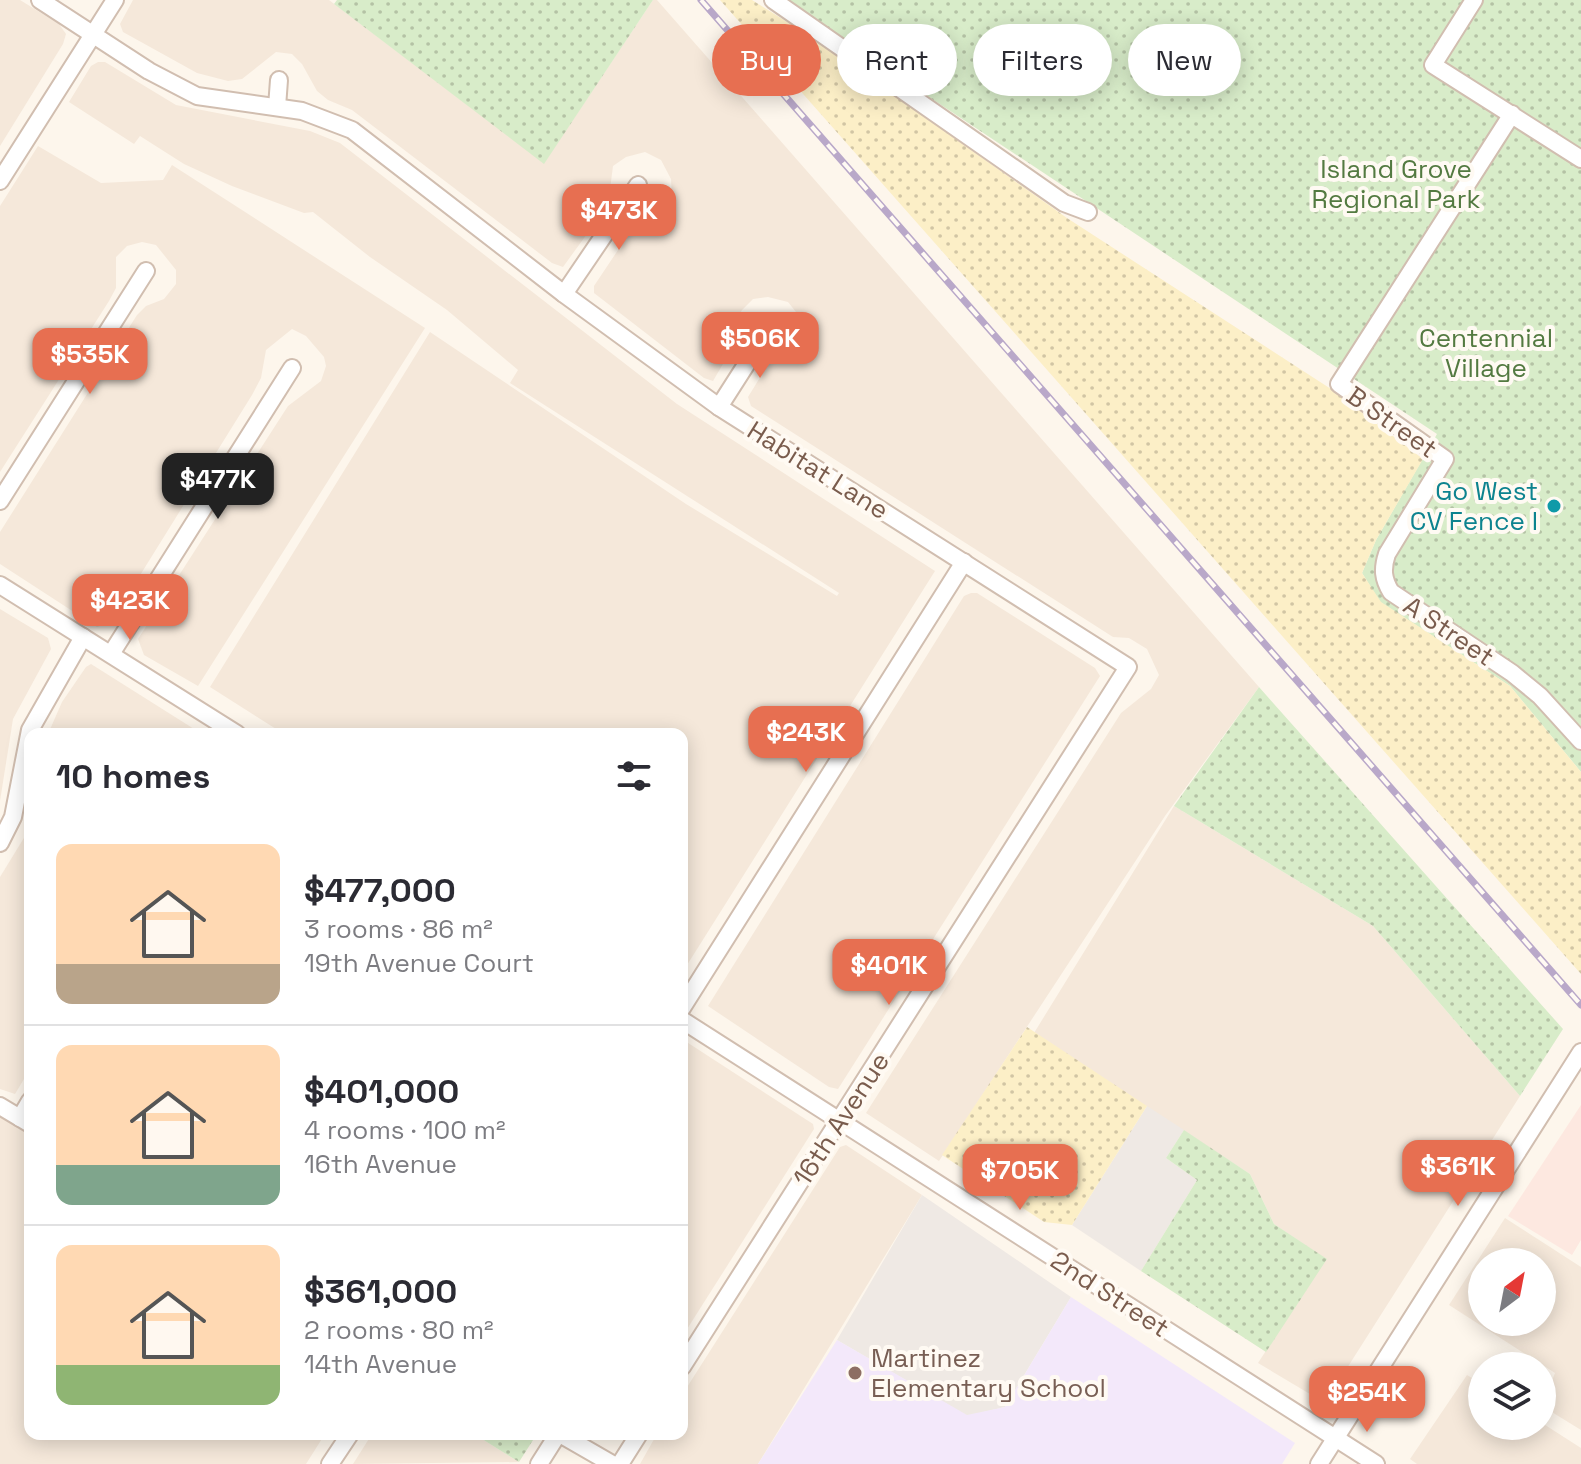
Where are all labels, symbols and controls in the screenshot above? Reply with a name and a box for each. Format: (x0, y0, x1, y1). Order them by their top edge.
chip: Buy (712, 24, 821, 96)
chip: Rent (837, 24, 957, 96)
chip: Filters (973, 24, 1112, 96)
chip: New (1128, 24, 1241, 96)
park label: Island Grove Regional Park (1312, 152, 1480, 216)
pin: $473K (563, 184, 675, 252)
text: $473K (580, 193, 658, 227)
pin: $506K (704, 312, 816, 380)
text: $506K (720, 321, 800, 355)
park label: Centennial Village (1419, 321, 1553, 385)
pin: $535K (34, 328, 146, 396)
text: $535K (50, 337, 130, 371)
street label: B Street (1340, 378, 1444, 466)
street label: Habitat Lane (741, 413, 895, 527)
pin: $477K (162, 453, 274, 521)
text: $477K (180, 462, 256, 496)
place label: Go West CV Fence I (1410, 474, 1538, 538)
marker: Go West CV Fence I (1545, 497, 1563, 515)
pin: $423K (74, 574, 186, 642)
text: $423K (90, 583, 170, 617)
street label: A Street (1397, 588, 1501, 674)
pin: $243K (750, 706, 862, 774)
text: $243K (766, 715, 846, 749)
icon: filters (612, 754, 656, 798)
text: 10 homes (56, 755, 210, 798)
text: $477,000 (304, 869, 456, 912)
icon: home (120, 876, 216, 972)
text: 3 rooms · 86 m² (304, 912, 493, 946)
pin: $401K (833, 939, 945, 1007)
text: 19th Avenue Court (304, 946, 534, 980)
text: $401K (850, 948, 928, 982)
street label: 16th Avenue (785, 1046, 897, 1192)
text: $401,000 (304, 1070, 459, 1113)
icon: home (120, 1077, 216, 1173)
text: 4 rooms · 100 m² (304, 1113, 505, 1147)
pin: $361K (1402, 1140, 1514, 1208)
pin: $705K (964, 1144, 1076, 1212)
text: 16th Avenue (304, 1147, 457, 1181)
text: $361K (1420, 1149, 1496, 1183)
text: $705K (981, 1153, 1059, 1187)
street label: 2nd Street (1044, 1243, 1176, 1345)
north arrow (1468, 1248, 1556, 1336)
map controls (1468, 1248, 1556, 1440)
text: $361,000 (304, 1270, 457, 1313)
icon: home (120, 1277, 216, 1373)
text: 2 rooms · 80 m² (304, 1313, 494, 1347)
place label: Martinez Elementary School (871, 1341, 1106, 1405)
text: 14th Avenue (304, 1347, 457, 1381)
button: layers (1468, 1352, 1556, 1440)
marker: Martinez Elementary School (846, 1364, 864, 1382)
pin: $254K (1311, 1366, 1423, 1434)
text: $254K (1327, 1375, 1407, 1409)

